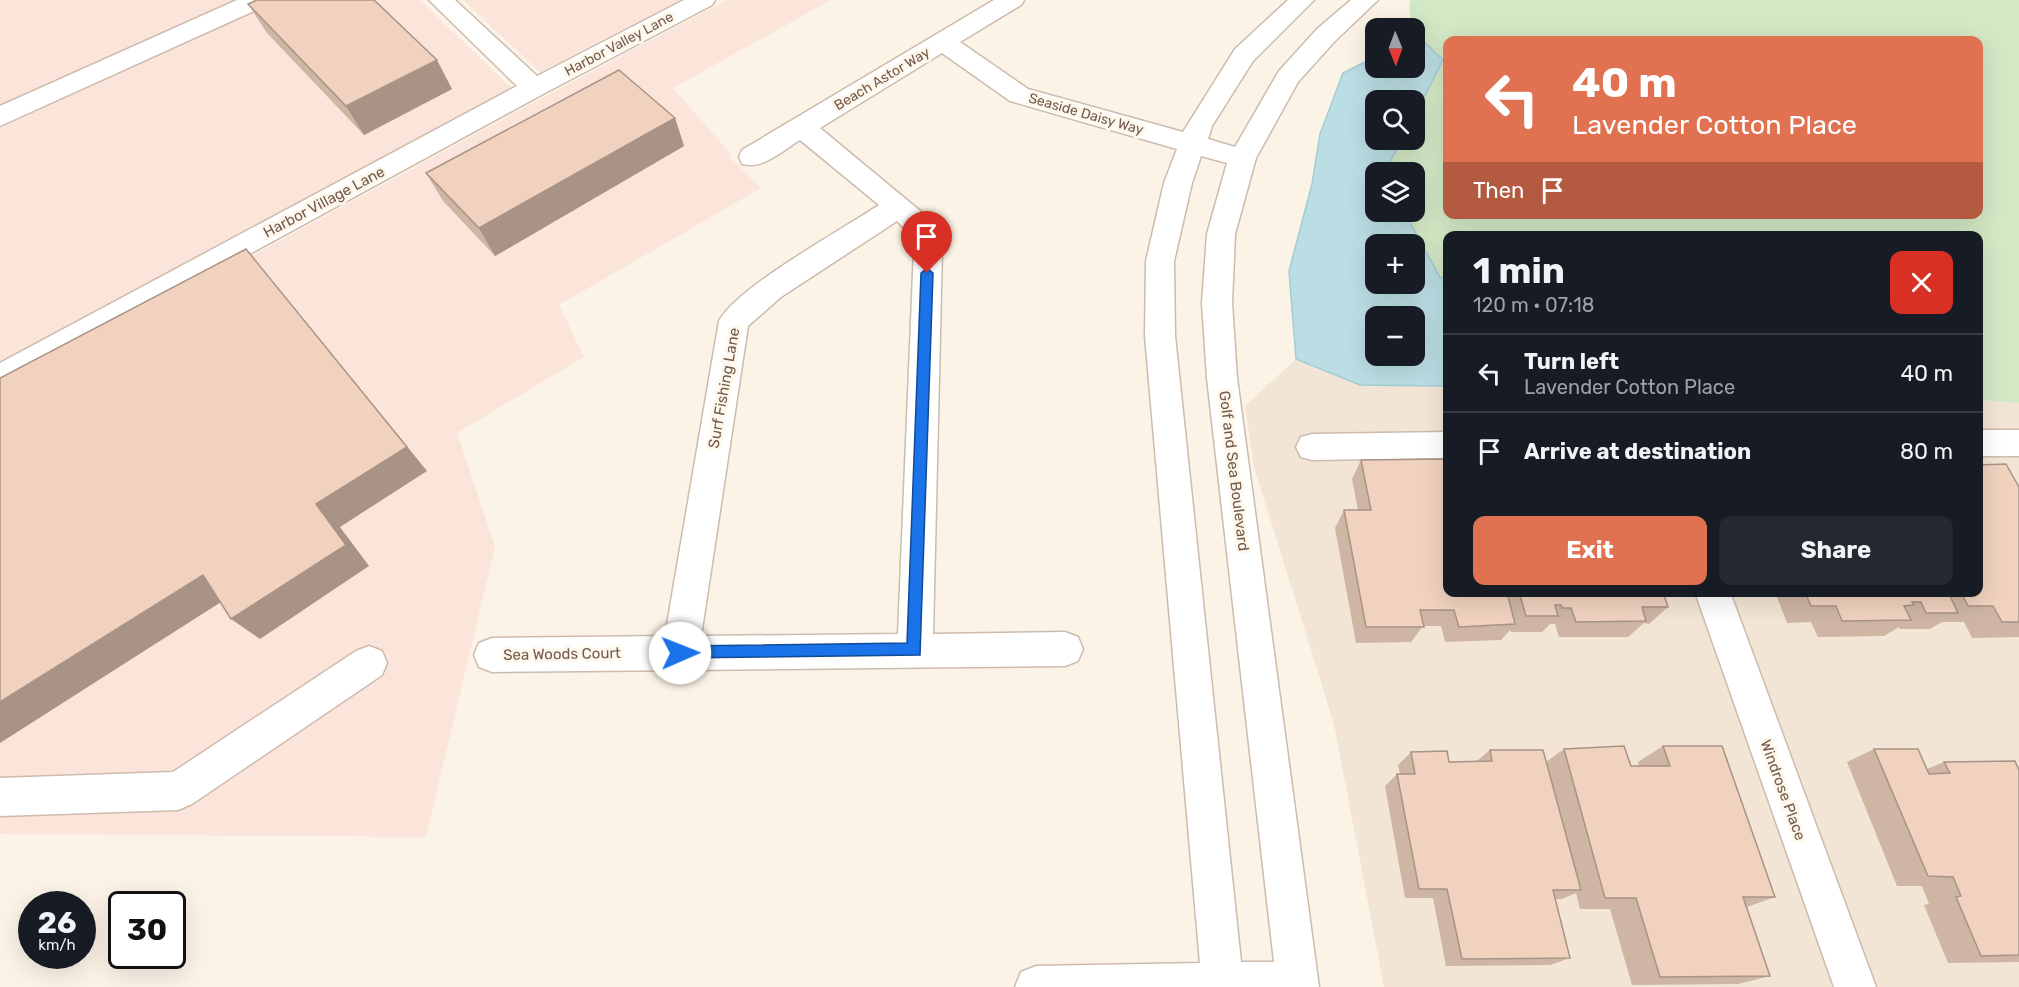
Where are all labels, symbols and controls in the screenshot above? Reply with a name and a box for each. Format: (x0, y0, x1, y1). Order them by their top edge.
street label: Harbor Valley Lane (562, 8, 676, 80)
north arrow (1365, 18, 1425, 78)
map controls (1365, 18, 1425, 366)
street label: Beach Astor Way (831, 44, 933, 114)
text: 40 m (1572, 58, 1677, 108)
icon: left (1473, 60, 1551, 138)
street label: Seaside Daisy Way (1027, 89, 1146, 139)
button: search (1365, 90, 1425, 150)
text: Lavender Cotton Place (1572, 109, 1857, 141)
street label: Harbor Village Lane (260, 162, 388, 242)
button: layers (1365, 162, 1425, 222)
icon: arrive (1536, 174, 1569, 207)
text: Then (1473, 177, 1524, 204)
pin (901, 211, 952, 273)
icon: arrive (910, 220, 943, 253)
button: + (1365, 234, 1425, 294)
text: 1 min (1473, 249, 1565, 292)
button: close (1890, 251, 1953, 314)
text: 120 m · 07:18 (1473, 293, 1594, 317)
button: − (1365, 306, 1425, 366)
street label: Surf Fishing Lane (705, 326, 743, 450)
text: Turn left (1524, 348, 1619, 375)
icon: left (1473, 357, 1506, 390)
text: 40 m (1900, 360, 1953, 387)
text: Lavender Cotton Place (1524, 375, 1735, 399)
street label: Golf and Sea Boulevard (1215, 390, 1253, 552)
icon: arrive (1473, 435, 1506, 468)
text: Arrive at destination (1524, 438, 1751, 465)
text: 80 m (1900, 438, 1953, 465)
button: Exit (1473, 516, 1707, 585)
button: Share (1719, 516, 1953, 585)
position arrow (648, 621, 712, 685)
street label: Sea Woods Court (503, 644, 621, 664)
street label: Windrose Place (1756, 737, 1810, 843)
speed limit sign: 30 (108, 891, 186, 969)
text: 26 (37, 905, 77, 941)
text: km/h (38, 936, 76, 954)

